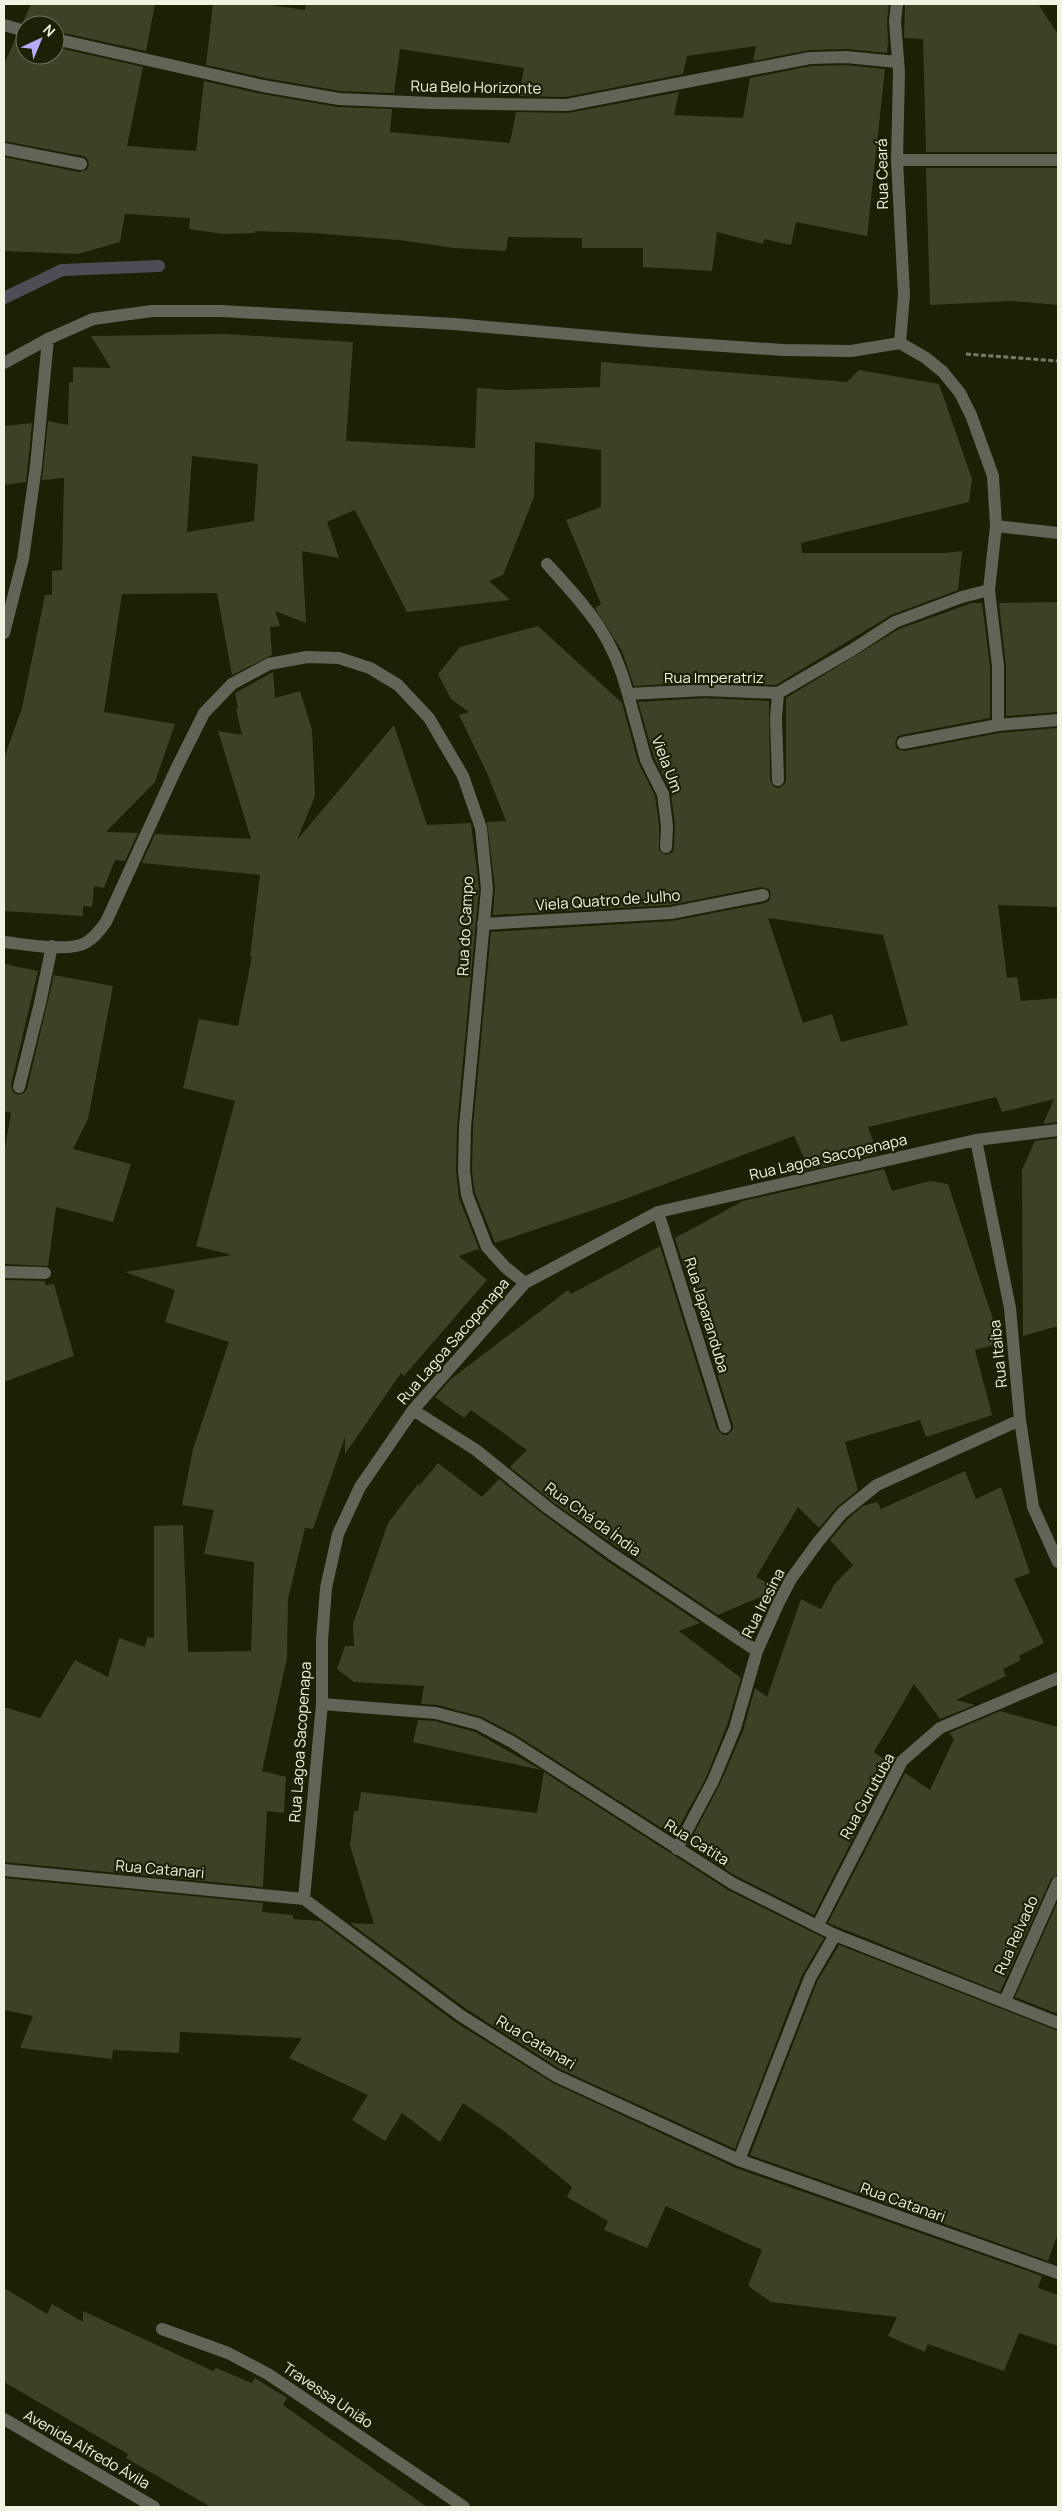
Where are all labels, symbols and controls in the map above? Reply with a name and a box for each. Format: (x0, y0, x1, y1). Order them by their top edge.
north arrow (15, 15, 65, 65)
text: N (39, 20, 60, 41)
street label: Rua Belo Horizonte (410, 75, 542, 99)
street label: Rua Ceará (871, 138, 893, 210)
street label: Rua Imperatriz (664, 667, 764, 688)
street label: Viela Um (647, 733, 687, 795)
street label: Rua do Campo (452, 875, 478, 976)
street label: Viela Quatro de Julho (535, 884, 681, 916)
street label: Rua Lagoa Sacopenapa (747, 1129, 909, 1185)
street label: Rua Japaranduba (679, 1255, 735, 1375)
street label: Rua Lagoa Sacopenapa (392, 1273, 514, 1409)
street label: Rua Itaíba (984, 1319, 1012, 1389)
street label: Rua Chá da Índia (541, 1477, 645, 1561)
street label: Rua Iresina (736, 1564, 790, 1642)
street label: Rua Lagoa Sacopenapa (284, 1661, 316, 1823)
street label: Rua Gurutuba (835, 1749, 899, 1843)
street label: Rua Catita (661, 1814, 733, 1870)
street label: Rua Catanari (115, 1855, 205, 1883)
street label: Rua Relvado (989, 1892, 1043, 1978)
street label: Rua Catanari (492, 2010, 580, 2074)
street label: Rua Catanari (857, 2177, 949, 2227)
street label: Travessa União (279, 2357, 377, 2433)
street label: Avenida Alfredo Ávila (20, 2404, 154, 2494)

